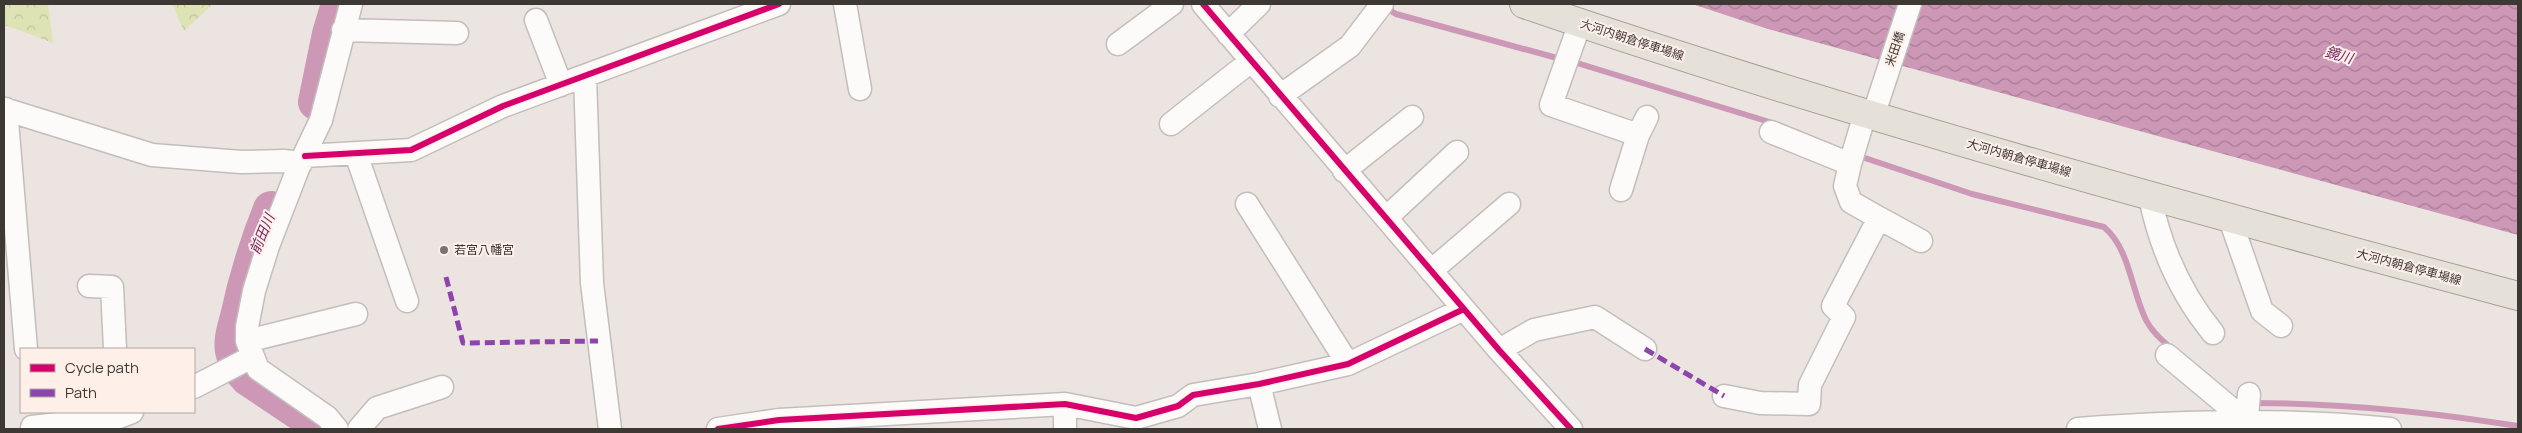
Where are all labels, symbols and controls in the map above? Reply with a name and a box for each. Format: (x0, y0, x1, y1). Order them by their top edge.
street label: 大河内朝倉停車場線 (1578, 15, 1686, 64)
street label: 米田橋 (1881, 29, 1908, 69)
water label: 鏡川 (2323, 42, 2357, 68)
street label: 大河内朝倉停車場線 (1965, 134, 2073, 181)
water label: 前田川 (245, 209, 279, 257)
place label: 若宮八幡宮 (454, 241, 514, 258)
marker: 若宮八幡宮 (438, 244, 450, 256)
street label: 大河内朝倉停車場線 (2355, 244, 2463, 289)
legend (20, 348, 195, 413)
text: Cycle path (65, 357, 139, 378)
text: Path (65, 382, 97, 403)

